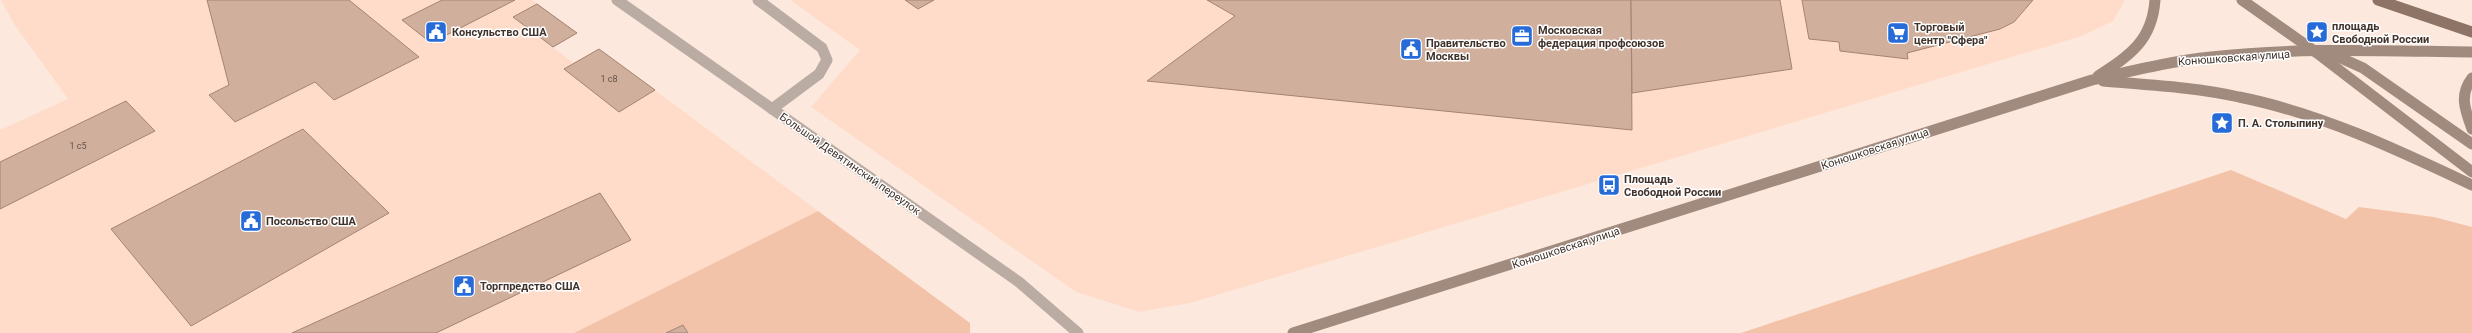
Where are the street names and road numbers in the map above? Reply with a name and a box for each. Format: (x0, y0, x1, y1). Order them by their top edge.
street label: Конюшковская улица (2177, 48, 2291, 68)
street label: Большой Девятинский переулок (777, 110, 923, 218)
street label: Конюшковская улица (1820, 125, 1931, 173)
street label: Конюшковская улица (1511, 224, 1622, 272)

